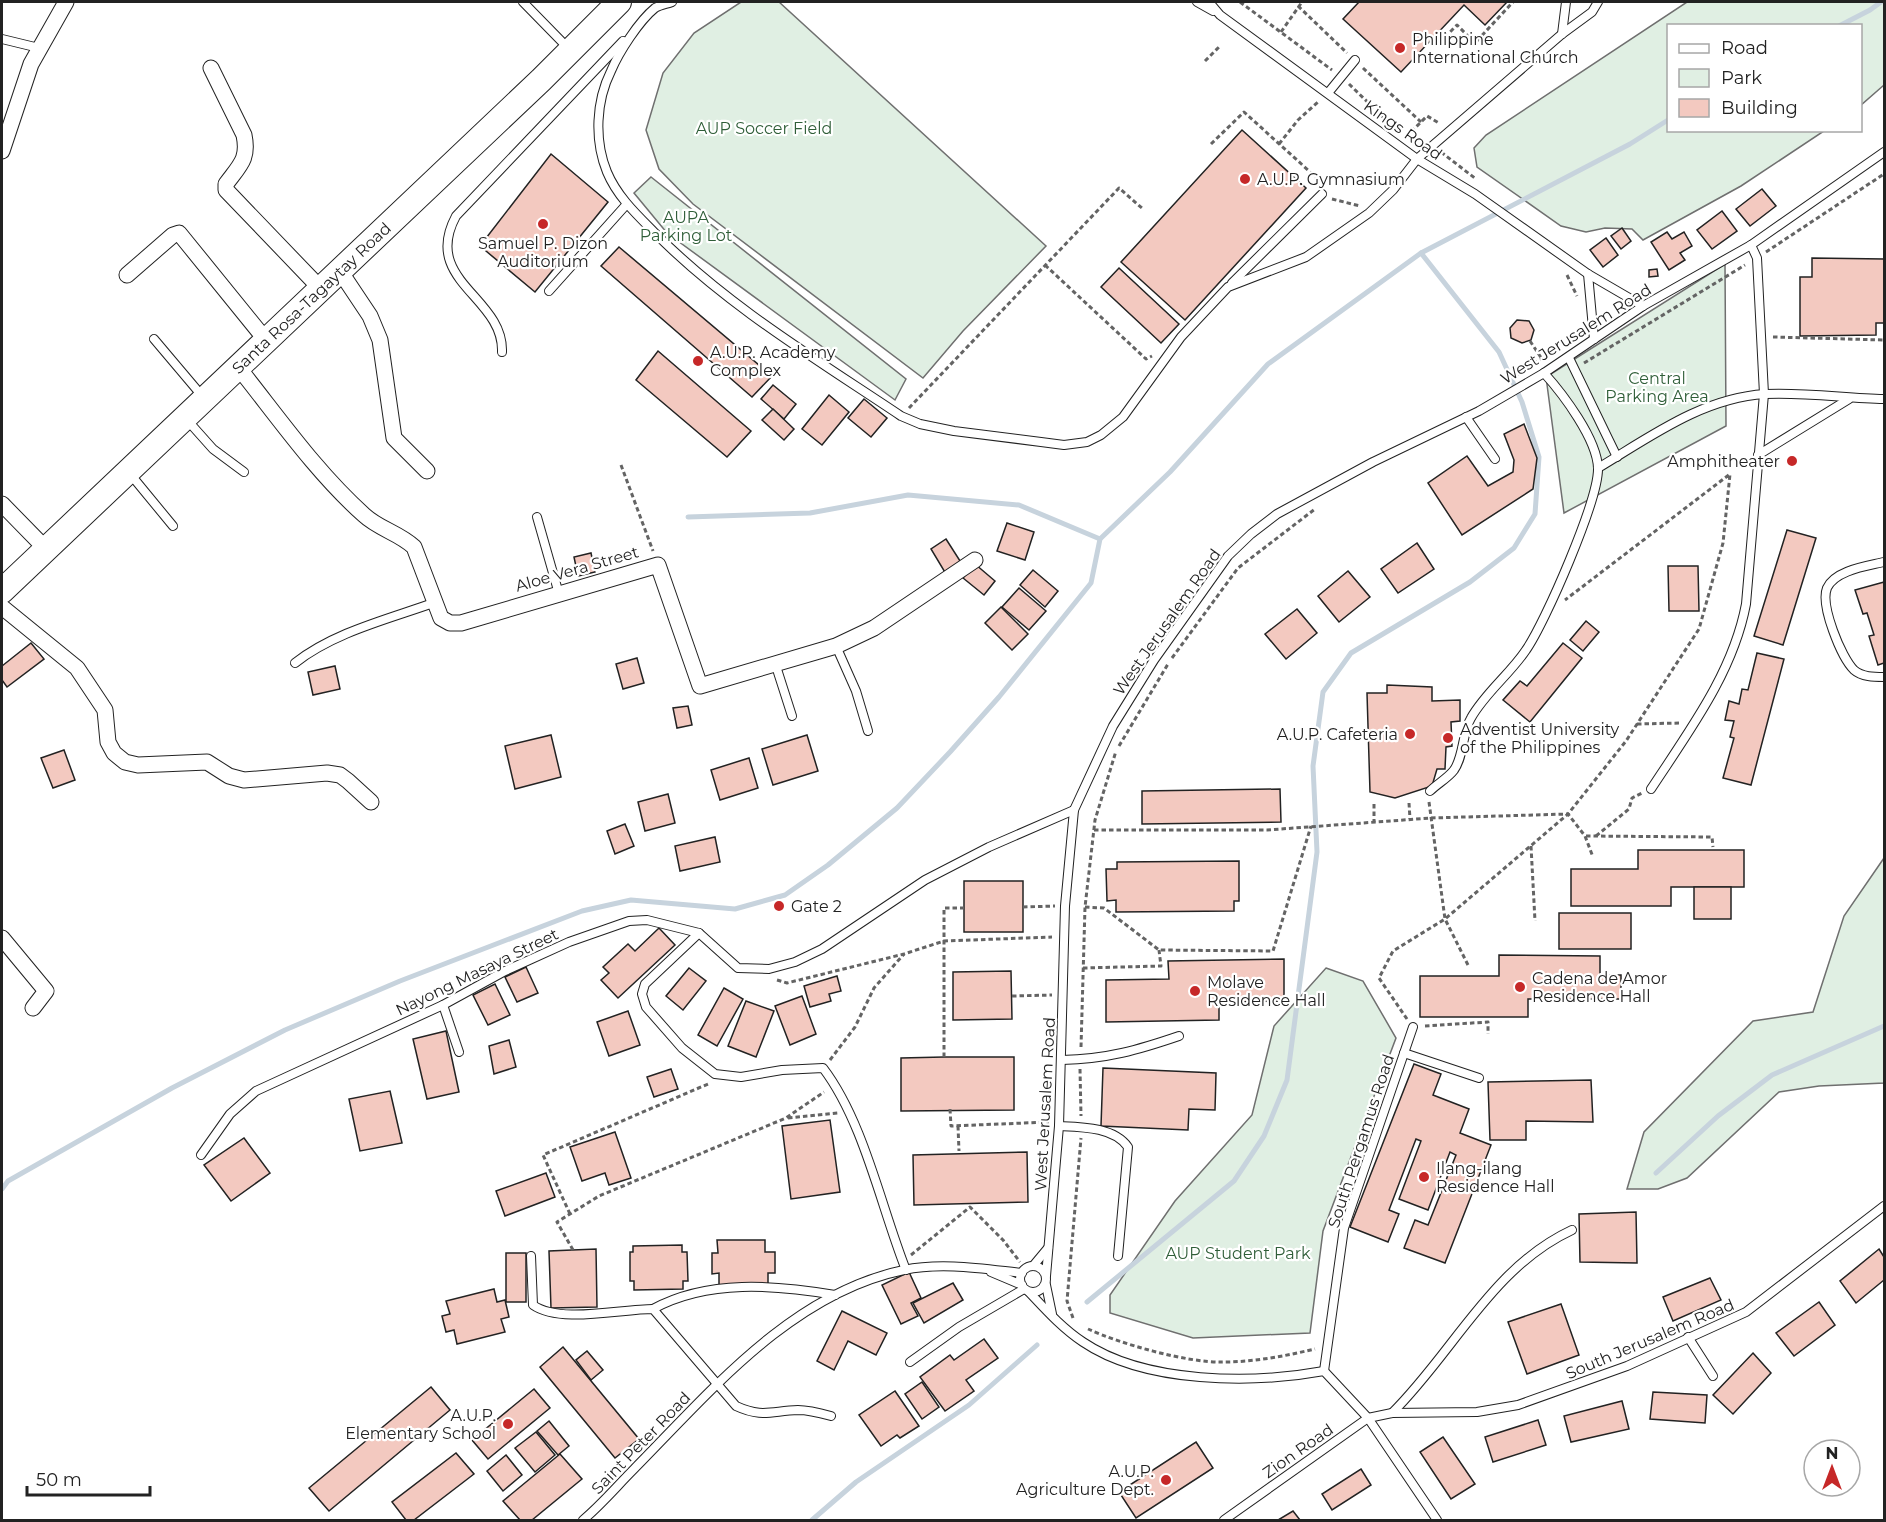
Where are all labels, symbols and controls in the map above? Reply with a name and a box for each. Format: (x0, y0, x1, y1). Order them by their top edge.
legend (1667, 24, 1862, 132)
place label: Philippine International Church (1412, 30, 1578, 67)
text: Road (1721, 37, 1768, 59)
marker: Philippine International Church (1393, 41, 1407, 55)
text: Park (1721, 67, 1762, 89)
street label: Kings Road (1360, 96, 1446, 164)
text: Building (1721, 97, 1798, 119)
park label: AUP Soccer Field (696, 119, 832, 138)
place label: A.U.P. Gymnasium (1257, 170, 1405, 189)
marker: A.U.P. Gymnasium (1238, 172, 1252, 186)
park label: AUPA Parking Lot (640, 208, 733, 245)
marker: Samuel P. Dizon Auditorium (536, 217, 550, 231)
street label: Santa Rosa-Tagaytay Road (228, 218, 394, 378)
place label: Samuel P. Dizon Auditorium (478, 234, 608, 271)
street label: West Jerusalem Road (1497, 280, 1655, 388)
place label: A.U.P. Academy Complex (710, 343, 836, 380)
marker: A.U.P. Academy Complex (691, 354, 705, 368)
park label: Central Parking Area (1605, 369, 1709, 406)
place label: Amphitheater (1667, 452, 1780, 471)
marker: Amphitheater (1785, 454, 1799, 468)
street label: Aloe Vera Street (513, 542, 641, 596)
street label: West Jerusalem Road (1109, 545, 1225, 699)
place label: Adventist University of the Philippines (1460, 720, 1620, 757)
place label: A.U.P. Cafeteria (1277, 725, 1398, 744)
marker: A.U.P. Cafeteria (1403, 727, 1417, 741)
marker: Adventist University of the Philippines (1441, 731, 1455, 745)
place label: Gate 2 (791, 897, 842, 916)
marker: Gate 2 (772, 899, 786, 913)
street label: Nayong Masaya Street (393, 924, 562, 1020)
place label: Cadena de Amor Residence Hall (1532, 969, 1667, 1006)
place label: Molave Residence Hall (1207, 973, 1325, 1010)
marker: Cadena de Amor Residence Hall (1513, 980, 1527, 994)
marker: Molave Residence Hall (1188, 984, 1202, 998)
street label: West Jerusalem Road (1031, 1017, 1059, 1191)
street label: South Pergamus Road (1324, 1052, 1398, 1230)
place label: Ilang-ilang Residence Hall (1436, 1159, 1554, 1196)
marker: Ilang-ilang Residence Hall (1417, 1170, 1431, 1184)
park label: AUP Student Park (1165, 1244, 1311, 1263)
street label: South Jerusalem Road (1563, 1295, 1737, 1383)
street label: Saint Peter Road (588, 1388, 694, 1498)
place label: A.U.P. Elementary School (345, 1406, 496, 1443)
marker: A.U.P. Elementary School (501, 1417, 515, 1431)
street label: Zion Road (1259, 1420, 1337, 1482)
north arrow (1802, 1438, 1862, 1498)
text: N (1826, 1444, 1838, 1463)
scale bar (27, 1459, 150, 1497)
place label: A.U.P. Agriculture Dept. (1016, 1462, 1154, 1499)
text: 50 m (36, 1469, 82, 1491)
marker: A.U.P. Agriculture Dept. (1159, 1473, 1173, 1487)

